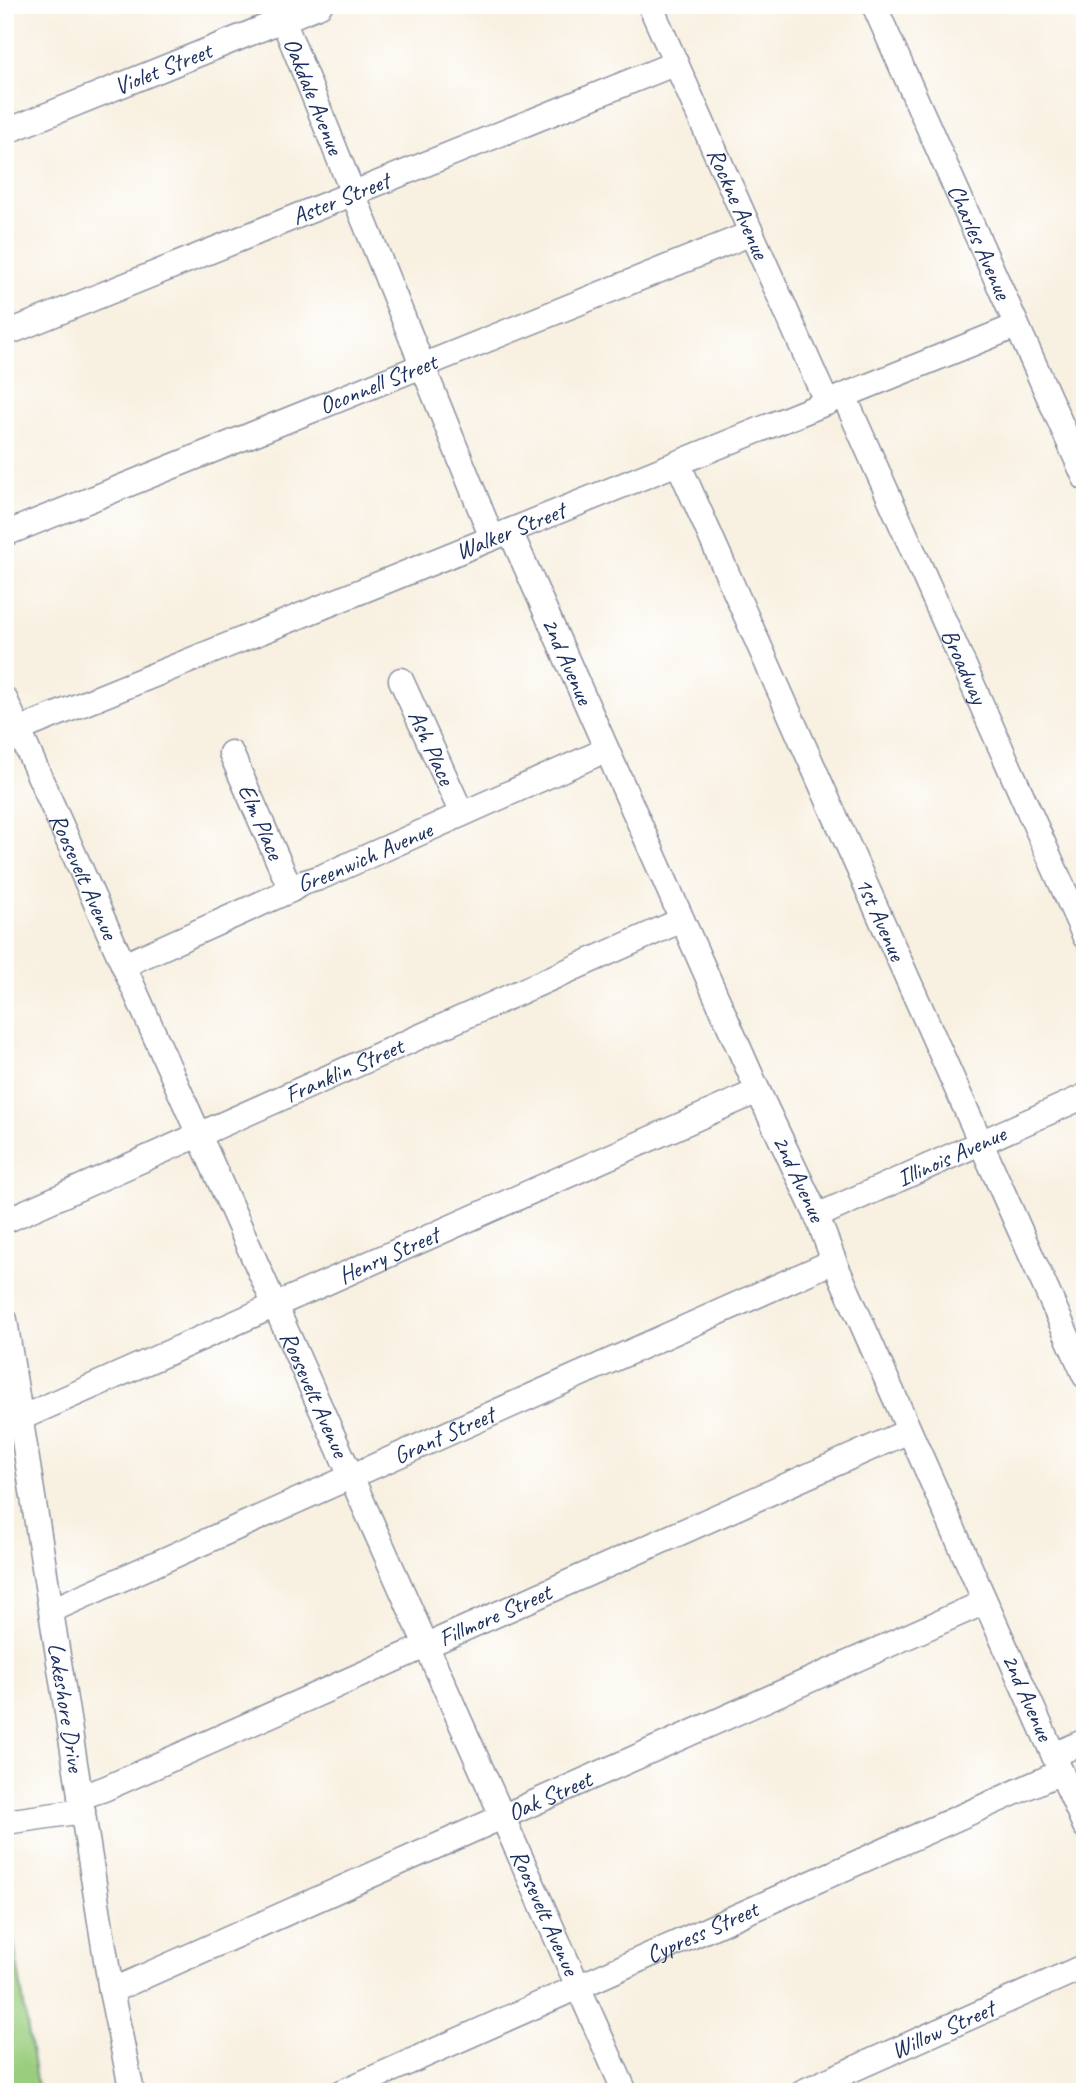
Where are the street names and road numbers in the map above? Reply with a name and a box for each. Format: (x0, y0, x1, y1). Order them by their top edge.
street label: Oakdale Avenue (277, 33, 351, 161)
street label: Violet Street (110, 35, 218, 101)
street label: Rockne Avenue (700, 143, 777, 265)
street label: Aster Street (287, 164, 397, 232)
street label: Charles Avenue (941, 179, 1019, 306)
street label: Oconnell Street (315, 346, 443, 421)
street label: Walker Street (451, 494, 572, 566)
street label: 2nd Avenue (535, 613, 601, 711)
street label: Broadway (935, 624, 995, 710)
street label: Ash Place (402, 705, 463, 791)
street label: Elm Place (231, 779, 292, 866)
street label: Roosevelt Avenue (43, 809, 126, 946)
street label: Greenwich Avenue (294, 814, 439, 899)
street label: 1st Avenue (849, 873, 913, 967)
street label: Franklin Street (280, 1030, 410, 1110)
street label: Illinois Avenue (892, 1118, 1012, 1193)
street label: 2nd Avenue (766, 1130, 833, 1227)
street label: Henry Street (334, 1218, 446, 1290)
street label: Roosevelt Avenue (273, 1327, 356, 1464)
street label: Grant Street (389, 1398, 502, 1471)
street label: Fillmore Street (434, 1576, 558, 1653)
street label: Lakeshore Drive (41, 1641, 91, 1776)
street label: 2nd Avenue (995, 1649, 1061, 1747)
street label: Oak Street (503, 1763, 598, 1828)
street label: Roosevelt Avenue (504, 1845, 587, 1982)
street label: Cypress Street (641, 1893, 764, 1970)
street label: Willow Street (886, 1992, 1002, 2065)

